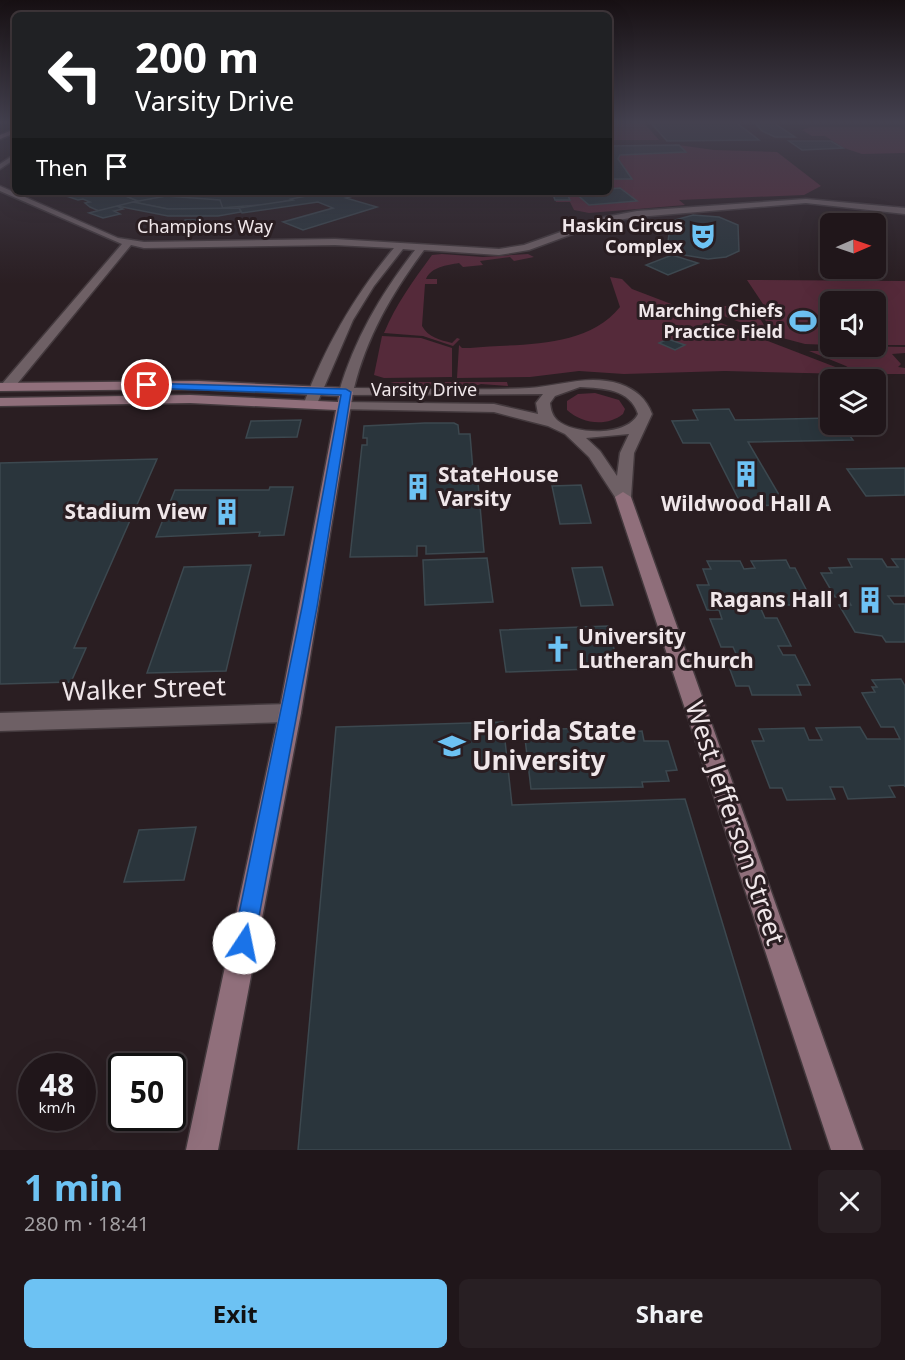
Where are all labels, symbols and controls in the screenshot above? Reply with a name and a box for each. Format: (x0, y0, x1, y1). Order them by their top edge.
text: 200 m (135, 28, 259, 85)
icon: left (36, 36, 114, 114)
text: Varsity Drive (135, 82, 294, 119)
icon: arrive (100, 150, 133, 183)
text: Then (36, 152, 88, 182)
place label: Haskin Circus Complex (562, 213, 684, 258)
north arrow (820, 213, 886, 279)
map controls (820, 213, 886, 435)
street label: Champions Way (137, 214, 274, 238)
theatre icon: Haskin Circus Complex (688, 221, 718, 251)
button: sound (820, 291, 886, 357)
place label: Marching Chiefs Practice Field (638, 298, 783, 343)
sports icon: Marching Chiefs Practice Field (788, 306, 818, 336)
pin (121, 359, 172, 410)
icon: arrive (130, 368, 163, 401)
button: layers (820, 369, 886, 435)
street label: Varsity Drive (371, 377, 477, 401)
building icon: Wildwood Hall A (731, 459, 761, 489)
place label: StateHouse Varsity (438, 460, 559, 512)
building icon: StateHouse Varsity (403, 472, 433, 502)
place label: Wildwood Hall A (661, 489, 832, 517)
place label: Stadium View (65, 497, 207, 525)
building icon: Stadium View (212, 497, 242, 527)
place label: Ragans Hall 1 (710, 585, 850, 613)
building icon: Ragans Hall 1 (855, 585, 885, 615)
place label: University Lutheran Church (578, 622, 754, 674)
church icon: University Lutheran Church (543, 634, 573, 664)
street label: Walker Street (62, 667, 226, 709)
street label: West Jefferson Street (677, 696, 795, 949)
place label: Florida State University (472, 712, 636, 778)
school or university icon: Florida State University (437, 731, 467, 761)
position arrow (212, 911, 276, 975)
speed limit sign: 50 (108, 1053, 186, 1131)
text: 48 (40, 1064, 74, 1105)
text: km/h (39, 1097, 75, 1117)
text: 1 min (24, 1163, 123, 1212)
button: close (818, 1170, 881, 1233)
text: 280 m · 18:41 (24, 1210, 149, 1237)
button: Exit (24, 1279, 447, 1348)
button: Share (459, 1279, 881, 1348)

